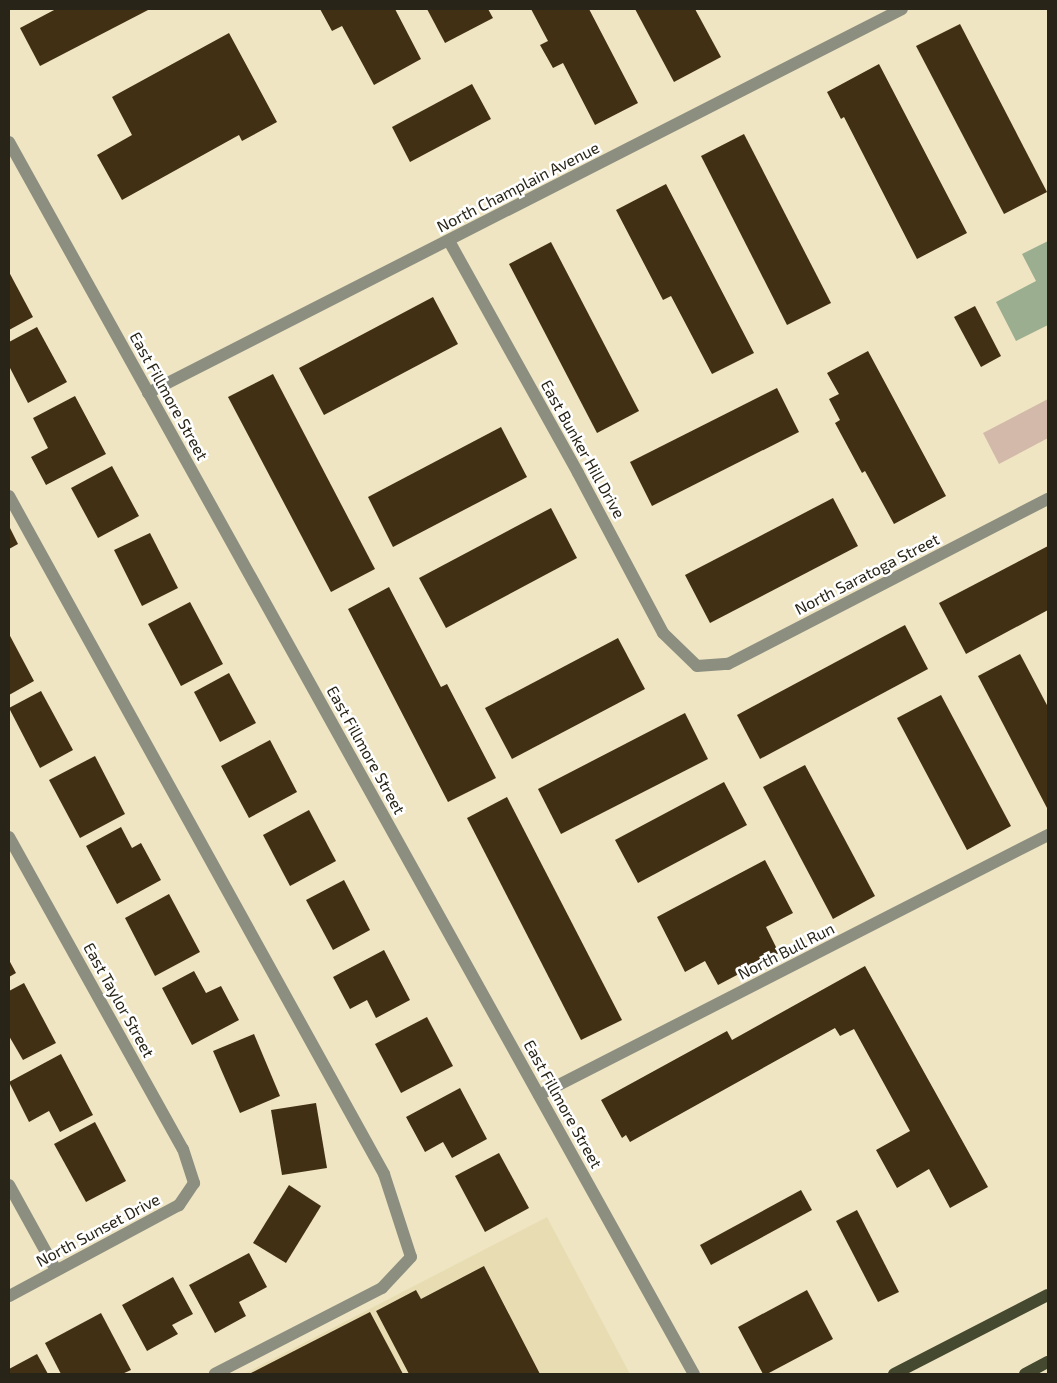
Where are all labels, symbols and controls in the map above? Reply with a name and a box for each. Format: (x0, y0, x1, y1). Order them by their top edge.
street label: North Champlain Avenue (433, 138, 603, 236)
street label: East Fillmore Street (126, 329, 212, 463)
street label: East Bunker Hill Drive (537, 376, 629, 522)
street label: North Saratoga Street (792, 529, 942, 619)
street label: East Fillmore Street (323, 683, 409, 817)
street label: North Bull Run (734, 918, 838, 984)
street label: East Taylor Street (79, 939, 159, 1061)
street label: East Fillmore Street (520, 1037, 606, 1171)
street label: North Sunset Drive (33, 1189, 163, 1271)

